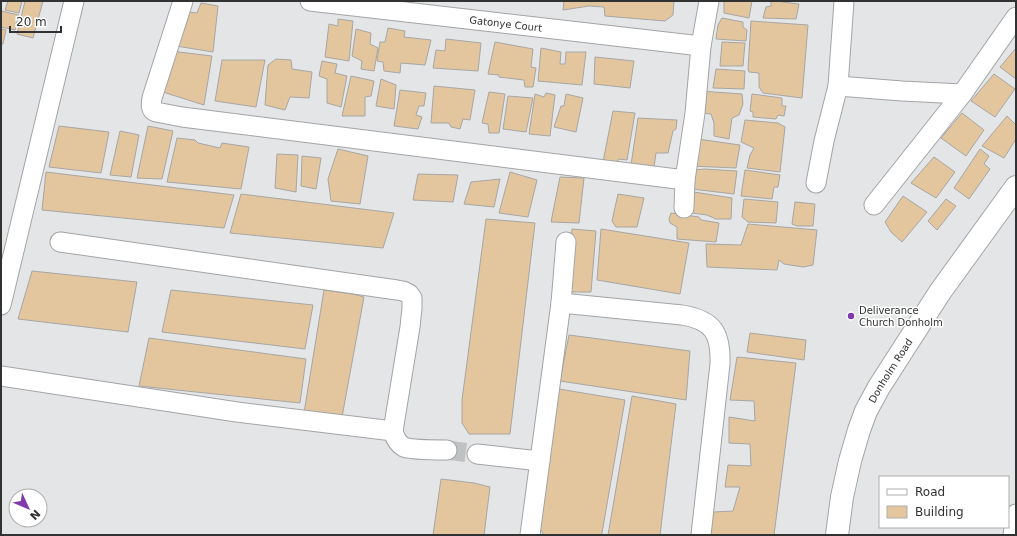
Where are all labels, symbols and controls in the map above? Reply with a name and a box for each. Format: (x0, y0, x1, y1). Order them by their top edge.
scale bar (10, 8, 61, 34)
street label: Gatonye Court (469, 14, 543, 33)
text: 20 m (16, 15, 47, 29)
place label: Deliverance Church Donholm (859, 305, 943, 328)
marker: Deliverance Church Donholm (846, 311, 856, 321)
street label: Donholm Road (866, 336, 914, 404)
legend (879, 476, 1009, 528)
text: Road (915, 485, 945, 499)
north arrow (8, 488, 48, 528)
text: Building (915, 505, 964, 519)
text: N (27, 507, 43, 522)

